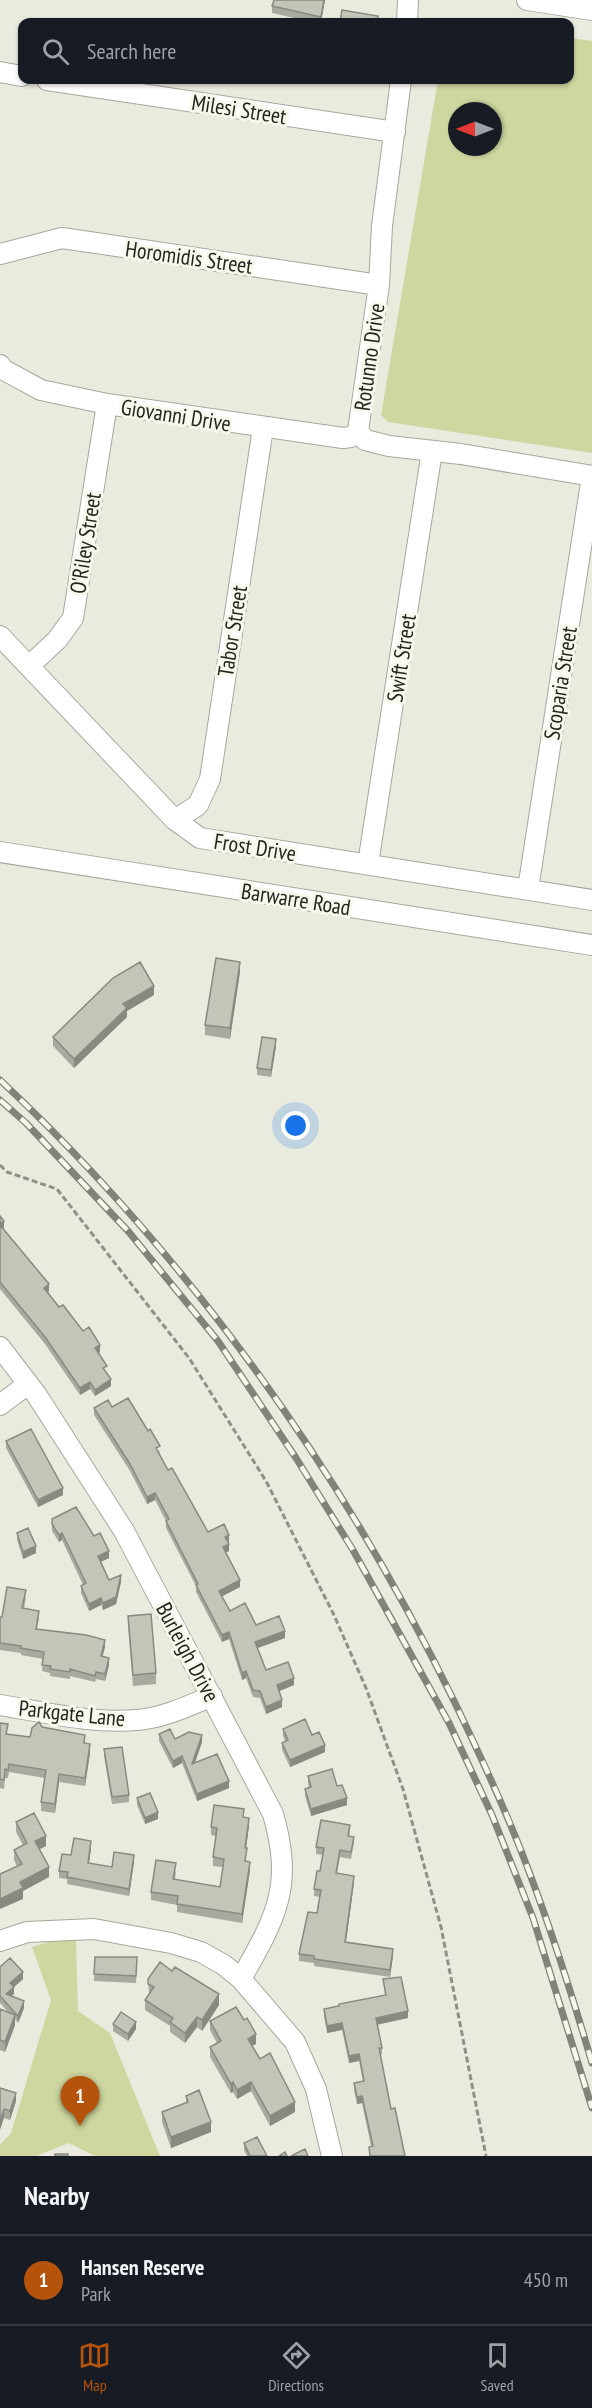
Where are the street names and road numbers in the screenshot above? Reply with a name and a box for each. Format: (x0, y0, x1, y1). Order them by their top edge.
street label: Milesi Street (190, 88, 288, 130)
street label: Horomidis Street (124, 234, 254, 280)
street label: Rotunno Drive (348, 301, 390, 413)
street label: Giovanni Drive (119, 392, 233, 438)
street label: O'Riley Street (63, 490, 107, 596)
street label: Tabor Street (211, 583, 253, 679)
street label: Swift Street (380, 612, 422, 704)
street label: Scoparia Street (537, 624, 583, 742)
street label: Frost Drive (212, 827, 298, 867)
street label: Barwarre Road (239, 877, 353, 921)
street label: Burleigh Drive (150, 1597, 226, 1707)
street label: Parkgate Lane (17, 1693, 127, 1733)

